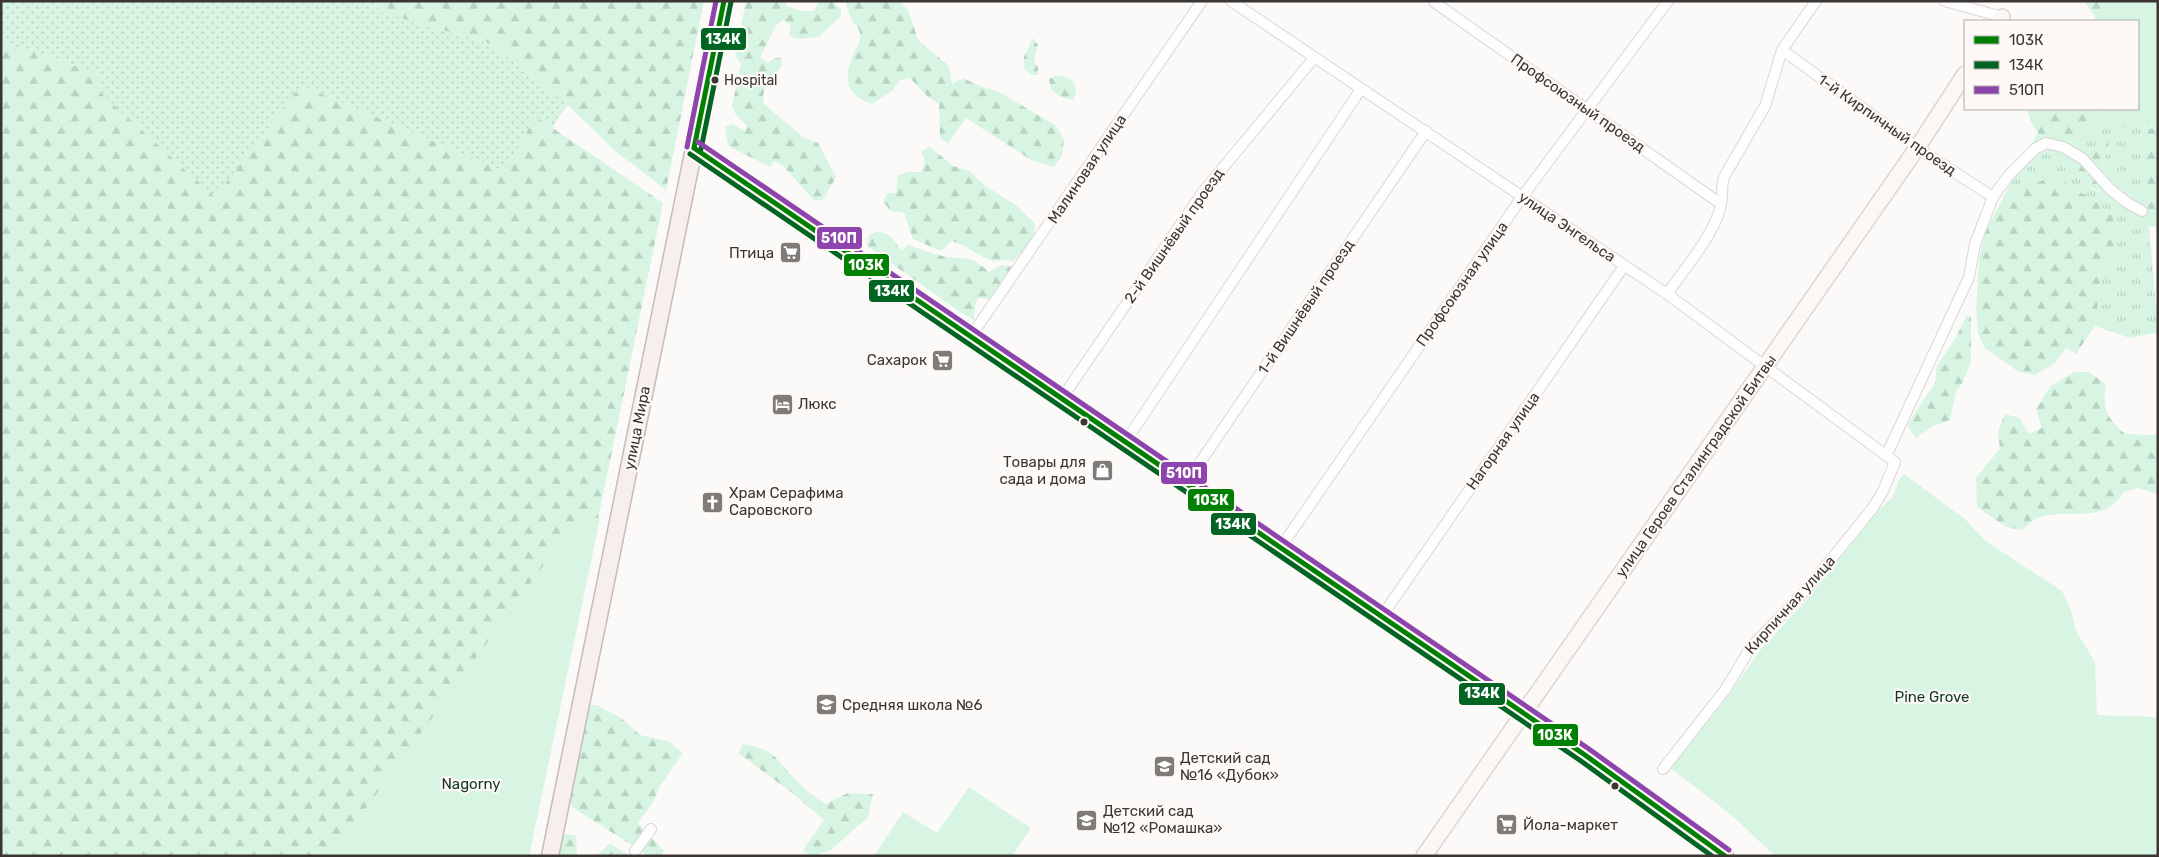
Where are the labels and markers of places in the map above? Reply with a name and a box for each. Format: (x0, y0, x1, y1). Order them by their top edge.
place label: Hospital (724, 72, 778, 89)
marker: Hospital (710, 75, 720, 85)
supermarket icon: Птица (778, 241, 802, 265)
place label: Птица (729, 244, 774, 262)
supermarket icon: Сахарок (931, 348, 955, 372)
place label: Сахарок (867, 351, 927, 369)
hotel icon: Люкс (770, 392, 794, 416)
place label: Люкс (798, 395, 836, 413)
unlabelled marker (1079, 417, 1089, 427)
place label: Товары для сада и дома (1000, 453, 1086, 488)
shop icon: Товары для сада и дома (1090, 459, 1114, 483)
place label: Храм Серафима Саровского (729, 484, 844, 519)
church icon: Храм Серафима Саровского (701, 490, 725, 514)
school or university icon: Средняя школа №6 (814, 693, 838, 717)
place label: Средняя школа №6 (842, 696, 983, 714)
place label: Детский сад №16 «Дубок» (1180, 749, 1279, 784)
school or university icon: Детский сад №16 «Дубок» (1152, 755, 1176, 779)
unlabelled marker (1610, 781, 1620, 791)
place label: Детский сад №12 «Ромашка» (1103, 802, 1222, 837)
school or university icon: Детский сад №12 «Ромашка» (1075, 808, 1099, 832)
supermarket icon: Йола-маркет (1495, 813, 1519, 837)
place label: Йола-маркет (1523, 816, 1618, 834)

